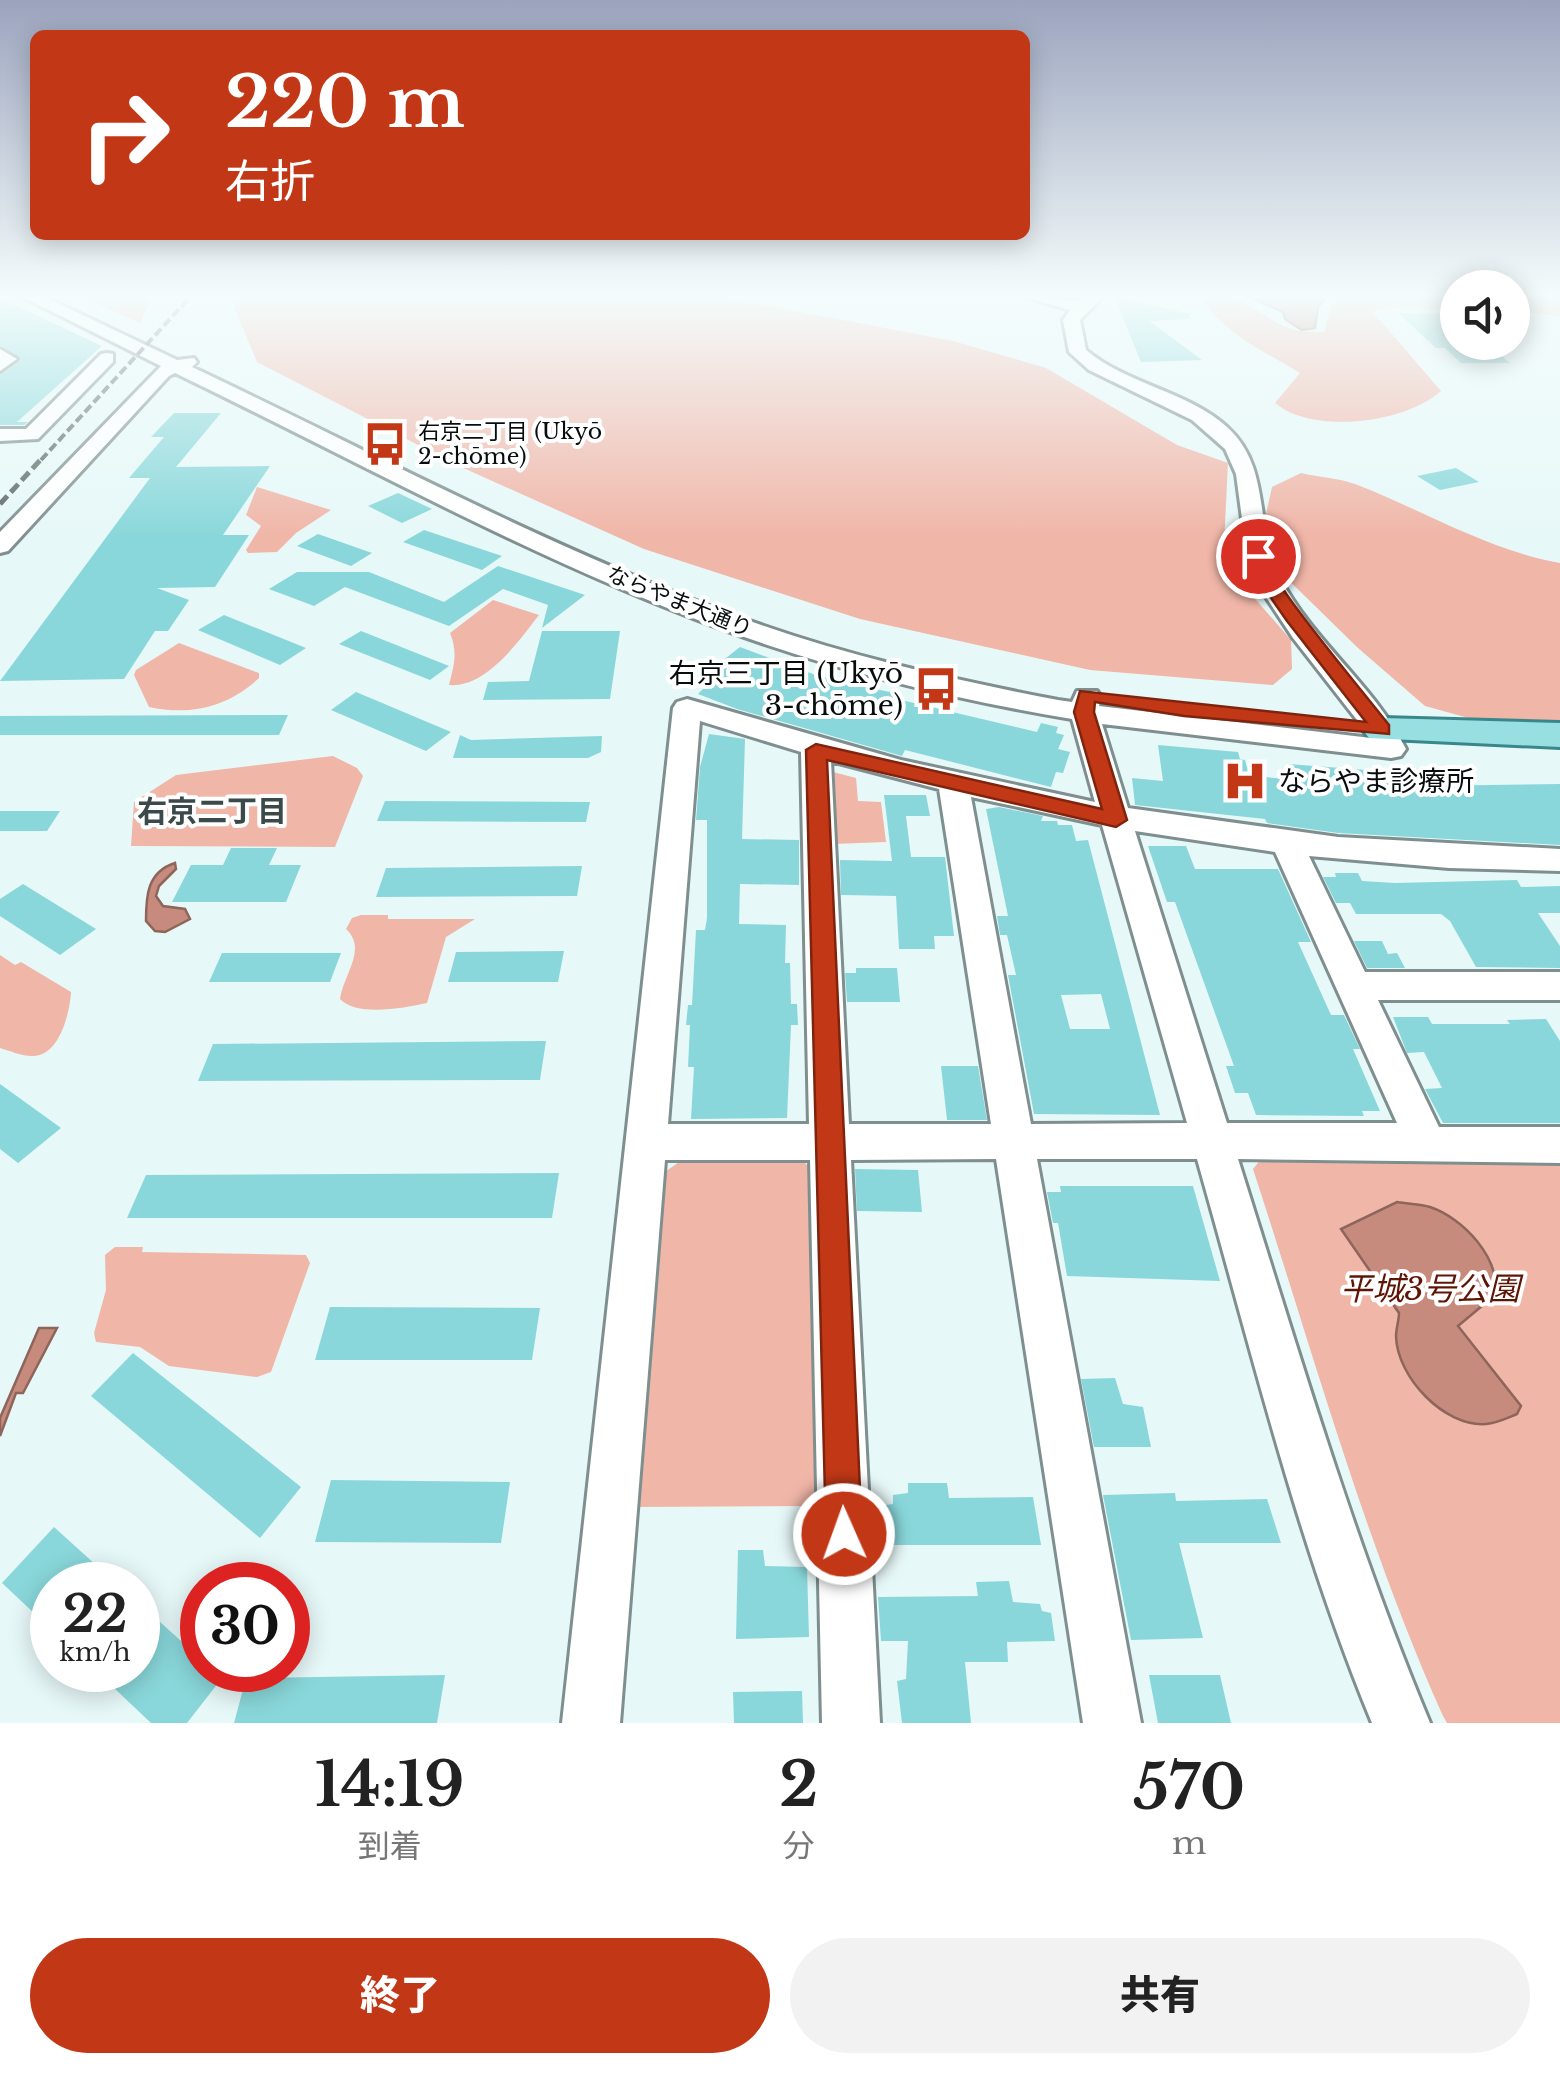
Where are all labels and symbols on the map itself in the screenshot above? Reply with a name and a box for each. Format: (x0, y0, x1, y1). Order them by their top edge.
place label: 右京二丁目 (Ukyō 2-chōme) (418, 418, 602, 470)
bus stop icon: 右京二丁目 (Ukyō 2-chōme) (361, 420, 409, 468)
pin (1216, 514, 1301, 599)
street label: ならやま大通り (603, 560, 756, 643)
place label: 右京三丁目 (Ukyō 3-chōme) (669, 656, 903, 723)
bus stop icon: 右京三丁目 (Ukyō 3-chōme) (912, 665, 960, 713)
hospital icon: ならやま診療所 (1221, 757, 1269, 805)
place label: ならやま診療所 (1278, 764, 1474, 799)
district label: 右京二丁目 (137, 793, 287, 830)
park label: 平城3号公園 (1340, 1269, 1524, 1309)
position arrow (792, 1482, 896, 1586)
speed limit sign: 30 (180, 1562, 310, 1692)

